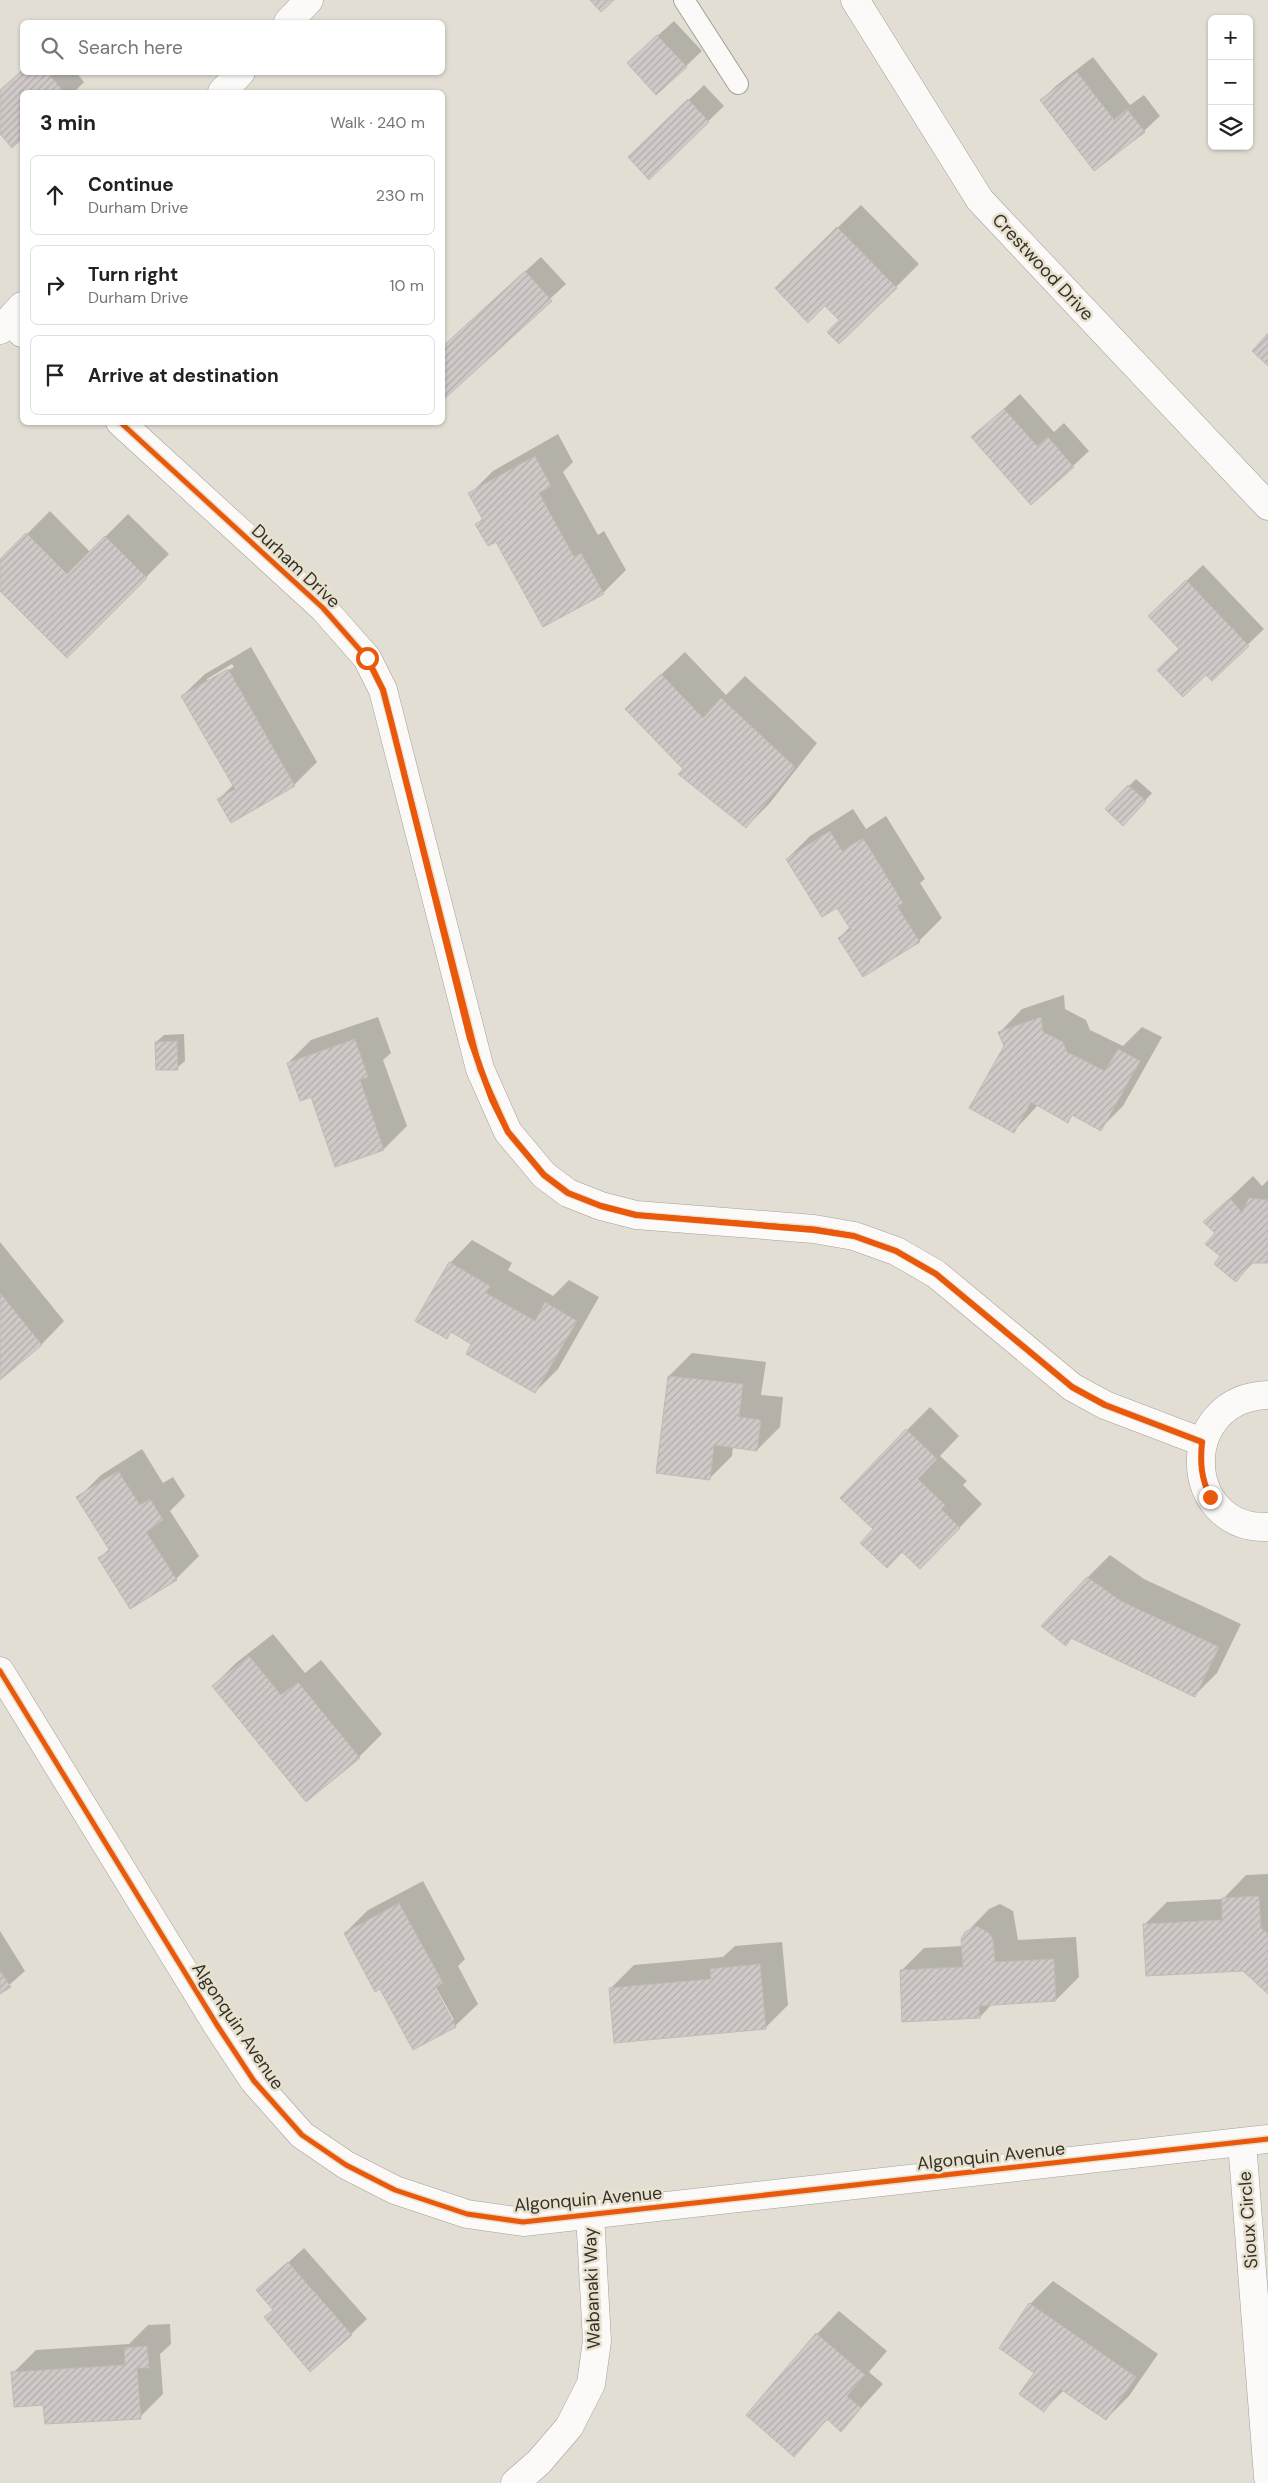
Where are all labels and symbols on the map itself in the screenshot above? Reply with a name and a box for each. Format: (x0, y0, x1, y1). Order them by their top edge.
street label: Crestwood Drive (987, 208, 1099, 326)
street label: Durham Drive (247, 519, 345, 613)
route start (356, 647, 379, 670)
route end (1199, 1486, 1222, 1509)
street label: Algonquin Avenue (186, 1958, 290, 2094)
street label: Algonquin Avenue (916, 2136, 1066, 2176)
street label: Sioux Circle (1233, 2171, 1263, 2269)
street label: Algonquin Avenue (513, 2181, 663, 2217)
street label: Wabanaki Way (578, 2227, 606, 2349)

